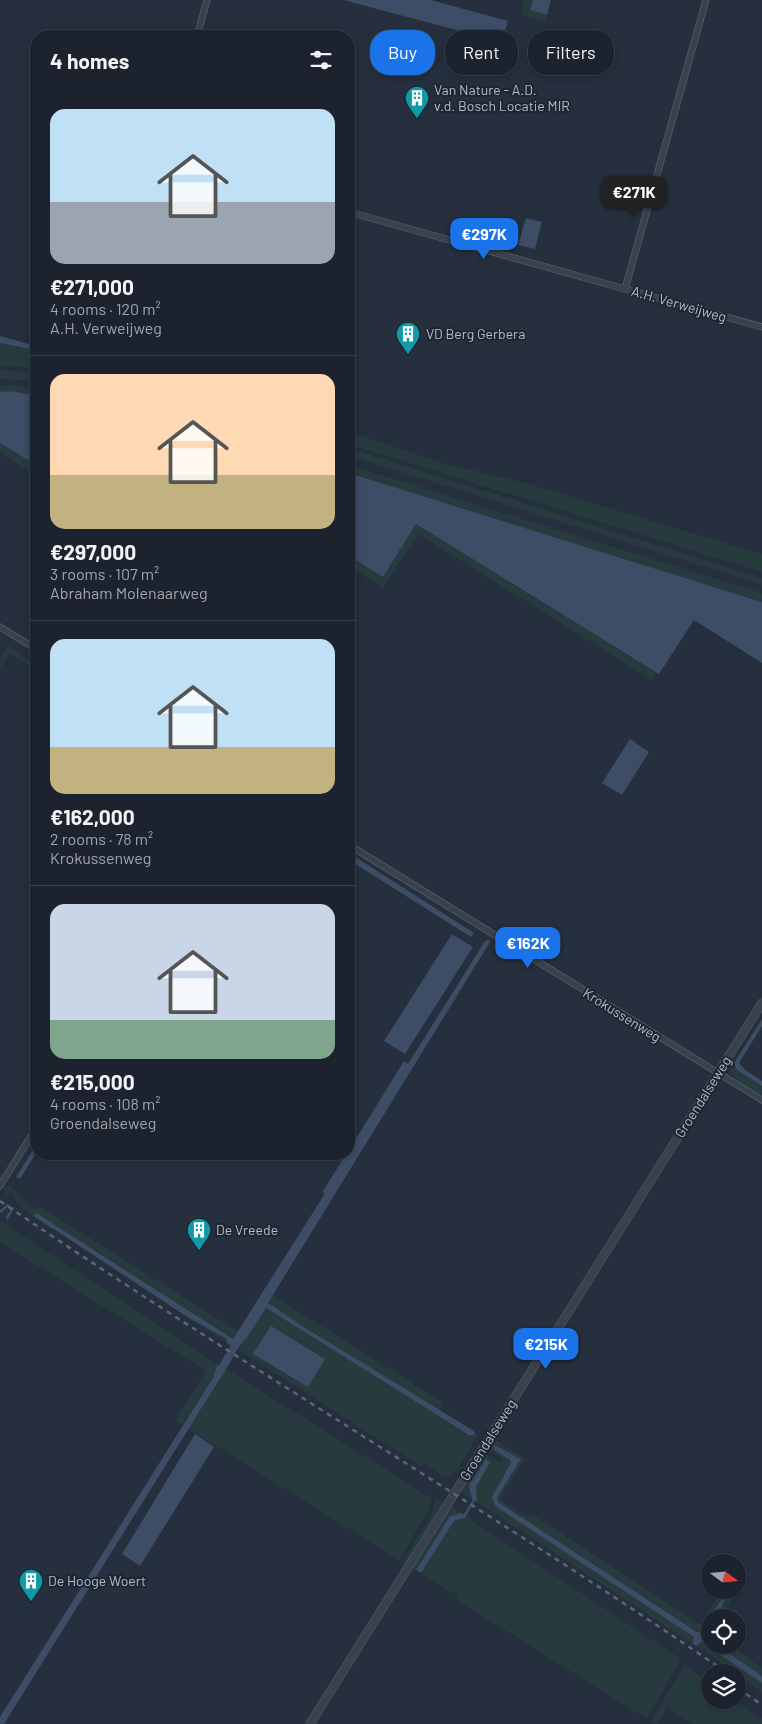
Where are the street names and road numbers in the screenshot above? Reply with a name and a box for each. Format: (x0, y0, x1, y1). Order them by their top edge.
street label: A.H. Verweijweg (630, 282, 729, 325)
street label: Krokussenweg (580, 984, 664, 1045)
street label: Groendalseweg (671, 1053, 734, 1141)
street label: Groendalseweg (456, 1396, 519, 1484)

